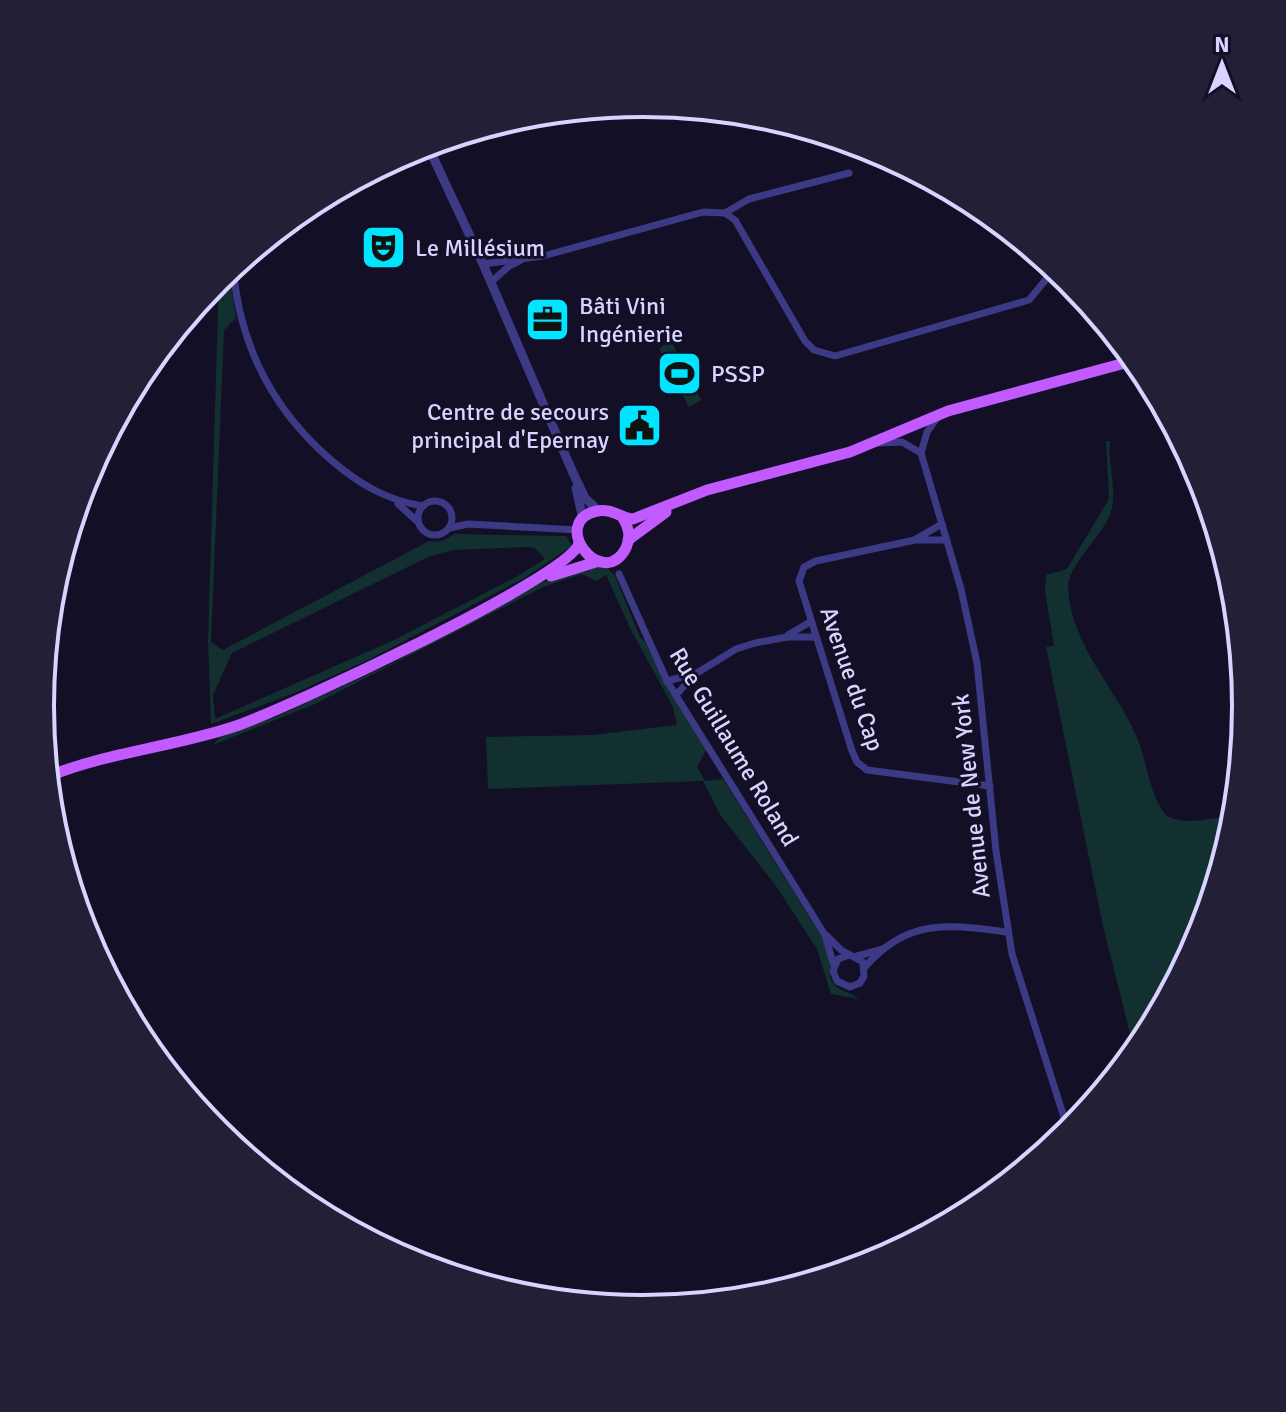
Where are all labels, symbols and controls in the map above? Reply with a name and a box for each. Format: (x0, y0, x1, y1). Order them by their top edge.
north arrow (1182, 24, 1262, 104)
text: N (1214, 31, 1230, 58)
theatre icon: Le Millésium (360, 224, 408, 272)
place label: Le Millésium (415, 233, 545, 263)
place label: Bâti Vini Ingénierie (579, 291, 683, 349)
office icon: Bâti Vini Ingénierie (524, 296, 572, 344)
sports icon: PSSP (656, 350, 704, 398)
place label: PSSP (711, 359, 765, 389)
place label: Centre de secours principal d'Epernay (411, 397, 609, 455)
public building icon: Centre de secours principal d'Epernay (616, 402, 664, 450)
street label: Avenue du Cap (813, 603, 891, 755)
street label: Rue Guillaume Roland (663, 642, 805, 852)
street label: Avenue de New York (945, 692, 997, 900)

